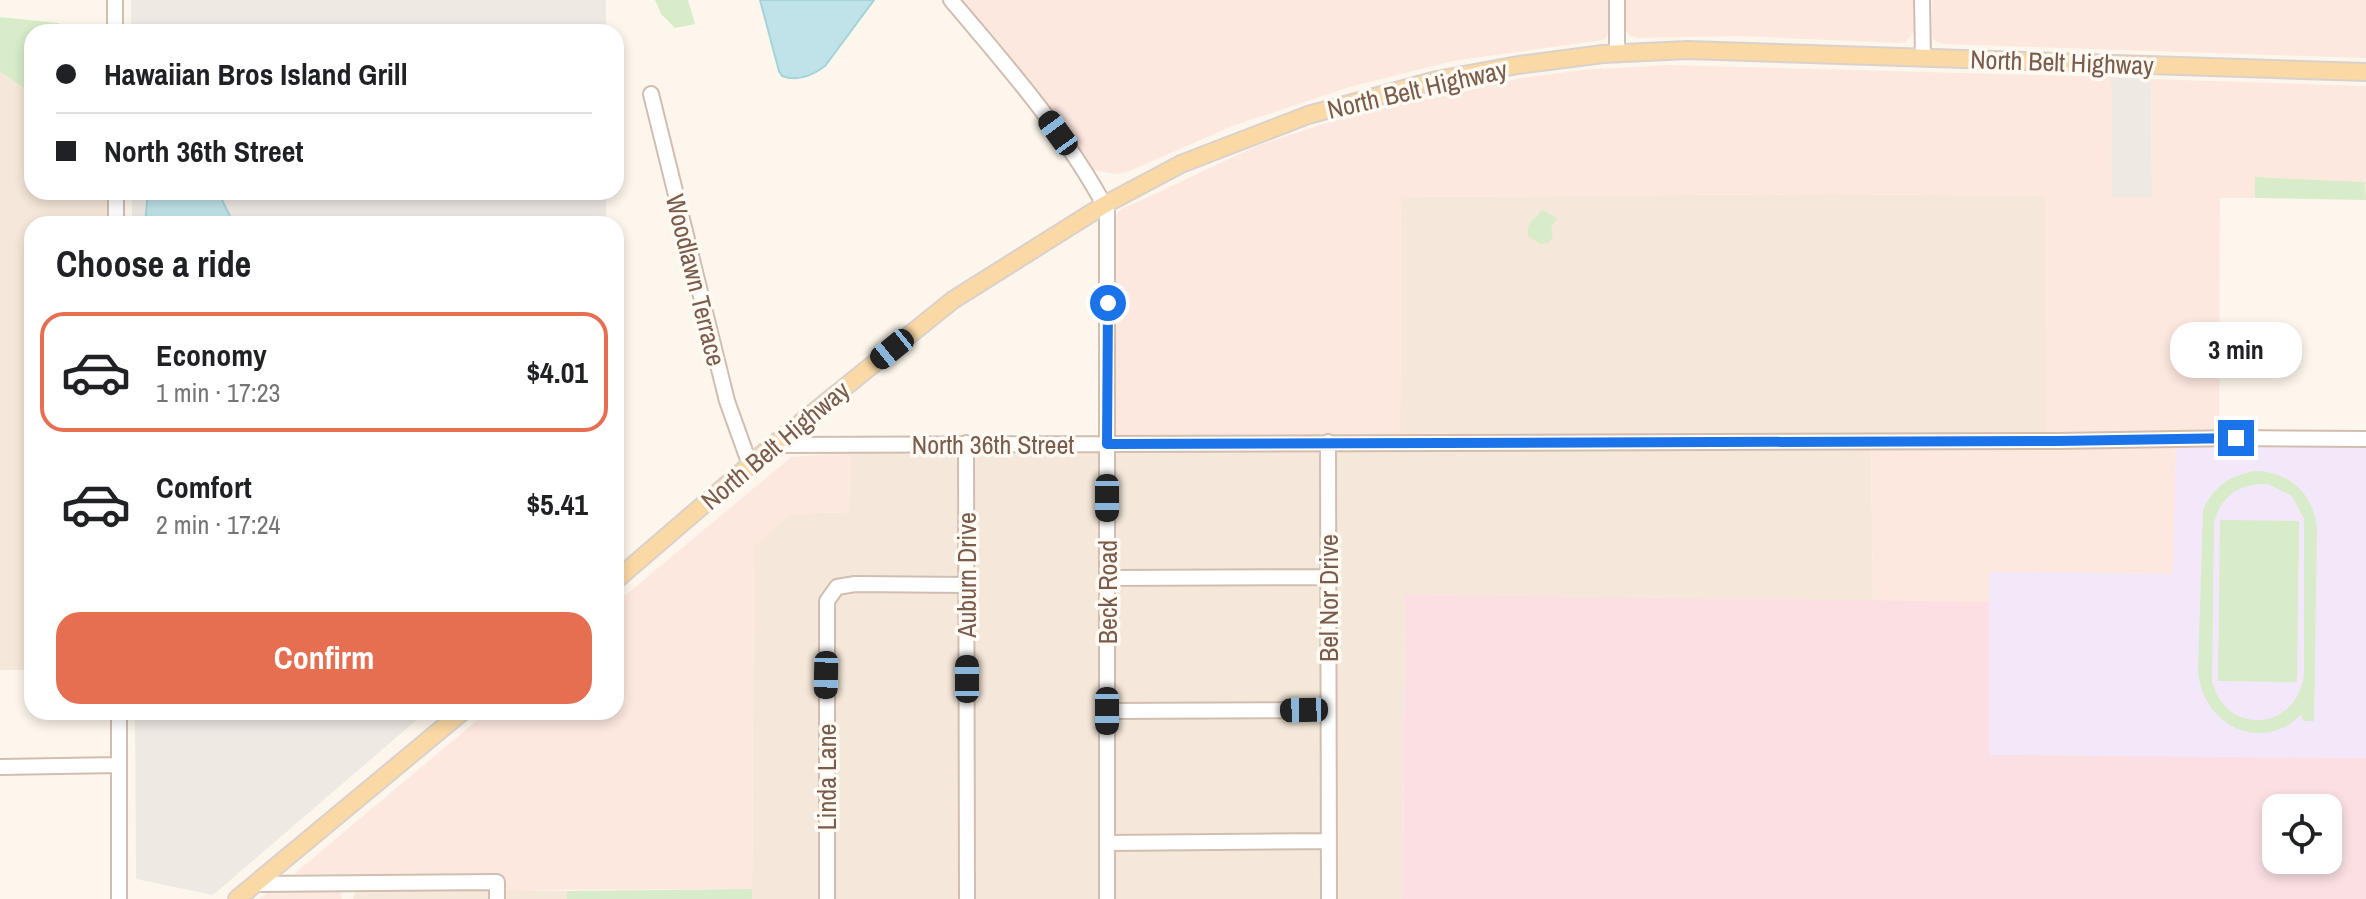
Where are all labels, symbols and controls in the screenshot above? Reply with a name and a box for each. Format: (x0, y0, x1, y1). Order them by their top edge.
street label: North Belt Highway (1970, 41, 2155, 83)
street label: North Belt Highway (1324, 51, 1511, 127)
text: Hawaiian Bros Island Grill (104, 54, 408, 94)
car (1034, 107, 1082, 159)
text: North 36th Street (104, 131, 304, 171)
street label: Woodlawn Terrace (658, 190, 734, 370)
text: Choose a ride (56, 240, 251, 288)
route start (1090, 285, 1126, 321)
callout: 3 min (2170, 322, 2302, 378)
car (866, 325, 918, 373)
text: 3 min (2208, 332, 2264, 367)
text: Economy (156, 335, 267, 375)
icon: car (60, 336, 132, 408)
text: $4.01 (526, 352, 588, 392)
street label: North Belt Highway (693, 372, 857, 517)
text: 1 min · 17:23 (156, 375, 280, 410)
route end (2218, 420, 2254, 456)
street label: North 36th Street (912, 427, 1074, 462)
text: Comfort (156, 467, 252, 507)
icon: car (60, 468, 132, 540)
car (1095, 474, 1119, 522)
text: $5.41 (526, 484, 588, 524)
text: 2 min · 17:24 (156, 507, 280, 542)
street label: Auburn Drive (949, 512, 984, 639)
street label: Bel Nor Drive (1311, 534, 1346, 662)
street label: Beck Road (1090, 540, 1125, 644)
button: Confirm (56, 612, 592, 704)
car (814, 651, 838, 699)
car (955, 655, 979, 703)
car (1095, 687, 1119, 735)
car (1280, 698, 1328, 722)
street label: Linda Lane (809, 724, 844, 830)
map controls (2262, 794, 2342, 874)
button: locate (2262, 794, 2342, 874)

